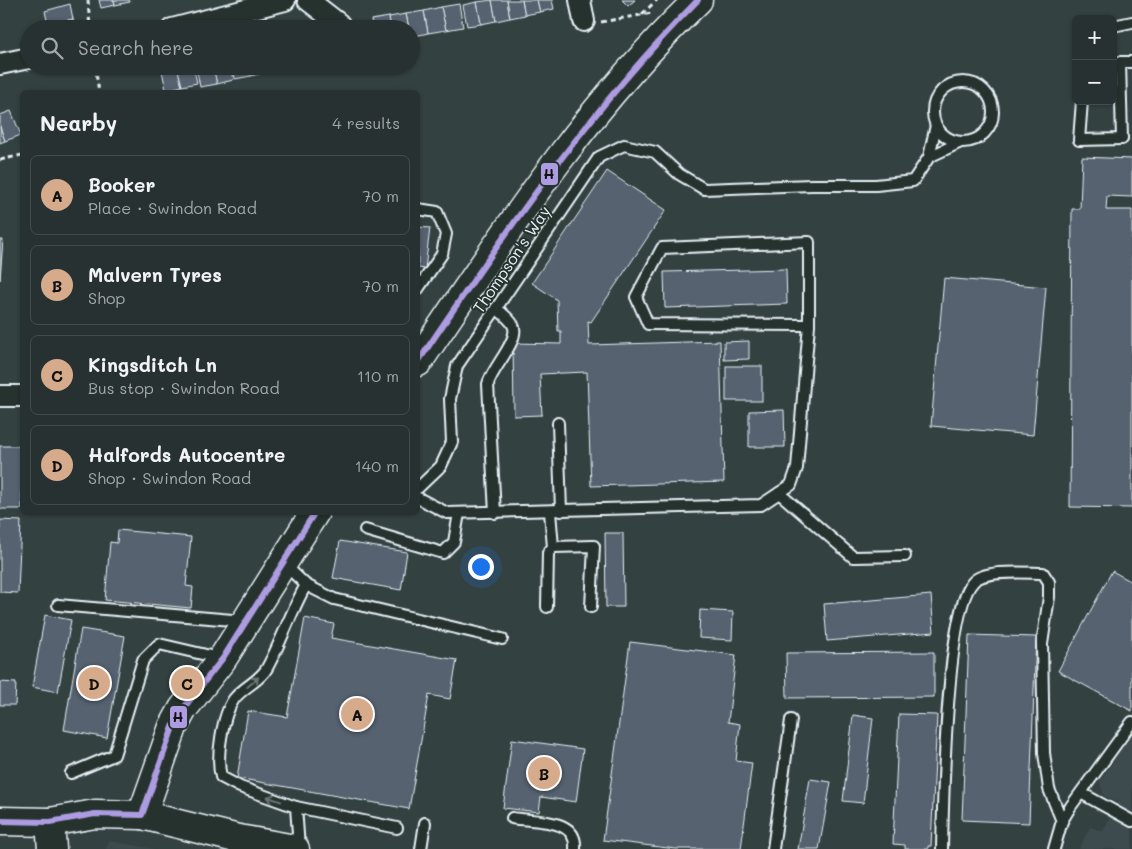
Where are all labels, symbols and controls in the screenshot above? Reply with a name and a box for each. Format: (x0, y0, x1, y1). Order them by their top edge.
map controls (1072, 15, 1117, 105)
button: + (1072, 15, 1117, 60)
search box (20, 20, 420, 75)
icon: search (38, 34, 66, 62)
text: Search here (78, 35, 194, 60)
button: − (1072, 60, 1117, 105)
text: Nearby (40, 109, 117, 136)
text: 4 results (332, 112, 400, 133)
line badge: H (540, 162, 559, 186)
text: H (543, 164, 555, 183)
text: Booker (88, 172, 155, 197)
text: A (51, 185, 63, 206)
text: 70 m (362, 185, 399, 206)
text: Place · Swindon Road (88, 197, 257, 218)
street label: Thompson's Way (467, 201, 555, 317)
text: Malvern Tyres (88, 262, 222, 287)
text: B (52, 275, 62, 296)
text: 70 m (362, 275, 399, 296)
text: Shop (88, 287, 125, 308)
text: Kingsditch Ln (88, 352, 217, 377)
text: C (51, 365, 63, 386)
text: 110 m (357, 365, 399, 386)
text: Bus stop · Swindon Road (88, 377, 280, 398)
text: Halfords Autocentre (88, 442, 285, 467)
text: D (51, 455, 63, 476)
text: 140 m (355, 455, 399, 476)
text: Shop · Swindon Road (88, 467, 251, 488)
your location (468, 554, 494, 580)
pin: D (78, 664, 110, 702)
pin: C (171, 664, 203, 702)
one-way arrow (246, 676, 259, 688)
pin: A (341, 695, 373, 733)
line badge: H (169, 705, 188, 729)
text: H (172, 707, 184, 726)
pin: B (528, 754, 560, 792)
one-way arrow (266, 794, 282, 803)

